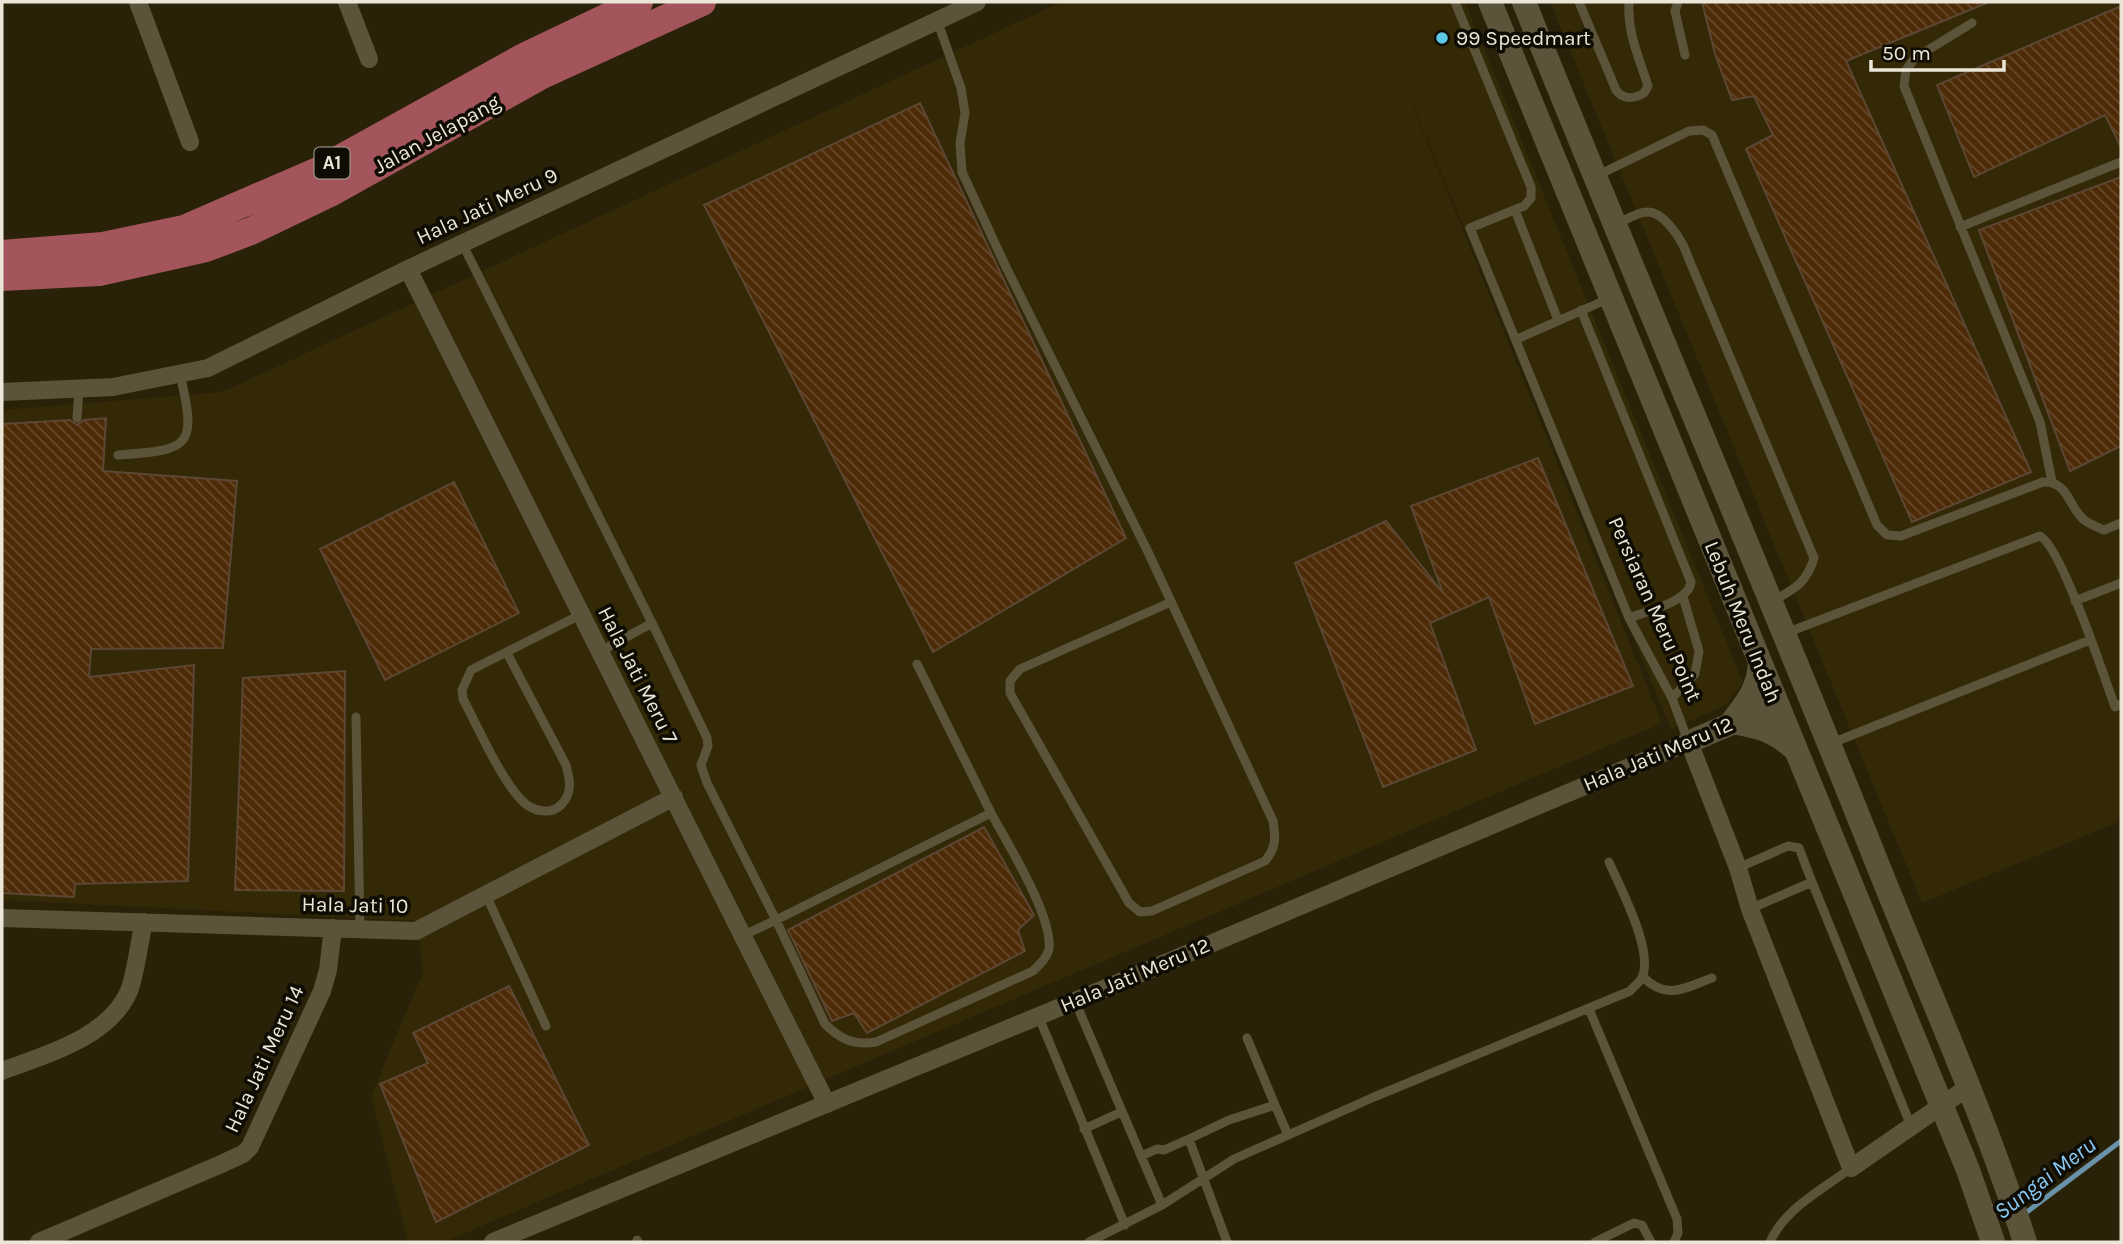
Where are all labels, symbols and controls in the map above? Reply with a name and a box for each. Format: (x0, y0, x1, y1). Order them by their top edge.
place label: 99 Speedmart (1456, 26, 1591, 50)
scale bar (1871, 28, 2004, 72)
marker: 99 Speedmart (1434, 30, 1450, 46)
text: 50 m (1882, 41, 1931, 65)
street label: Jalan Jelapang (370, 89, 504, 178)
road number: A1 (314, 148, 350, 178)
street label: Hala Jati Meru 9 (412, 163, 562, 249)
street label: Persiaran Meru Point (1603, 513, 1707, 705)
street label: Lebuh Meru Indah (1700, 538, 1786, 706)
street label: Hala Jati Meru 7 (593, 602, 683, 748)
street label: Hala Jati Meru 12 (1580, 712, 1736, 796)
street label: Hala Jati 10 (301, 892, 409, 918)
street label: Hala Jati Meru 12 (1057, 933, 1213, 1017)
street label: Hala Jati Meru 14 (219, 981, 309, 1136)
water label: Sungai Meru (1989, 1131, 2101, 1225)

